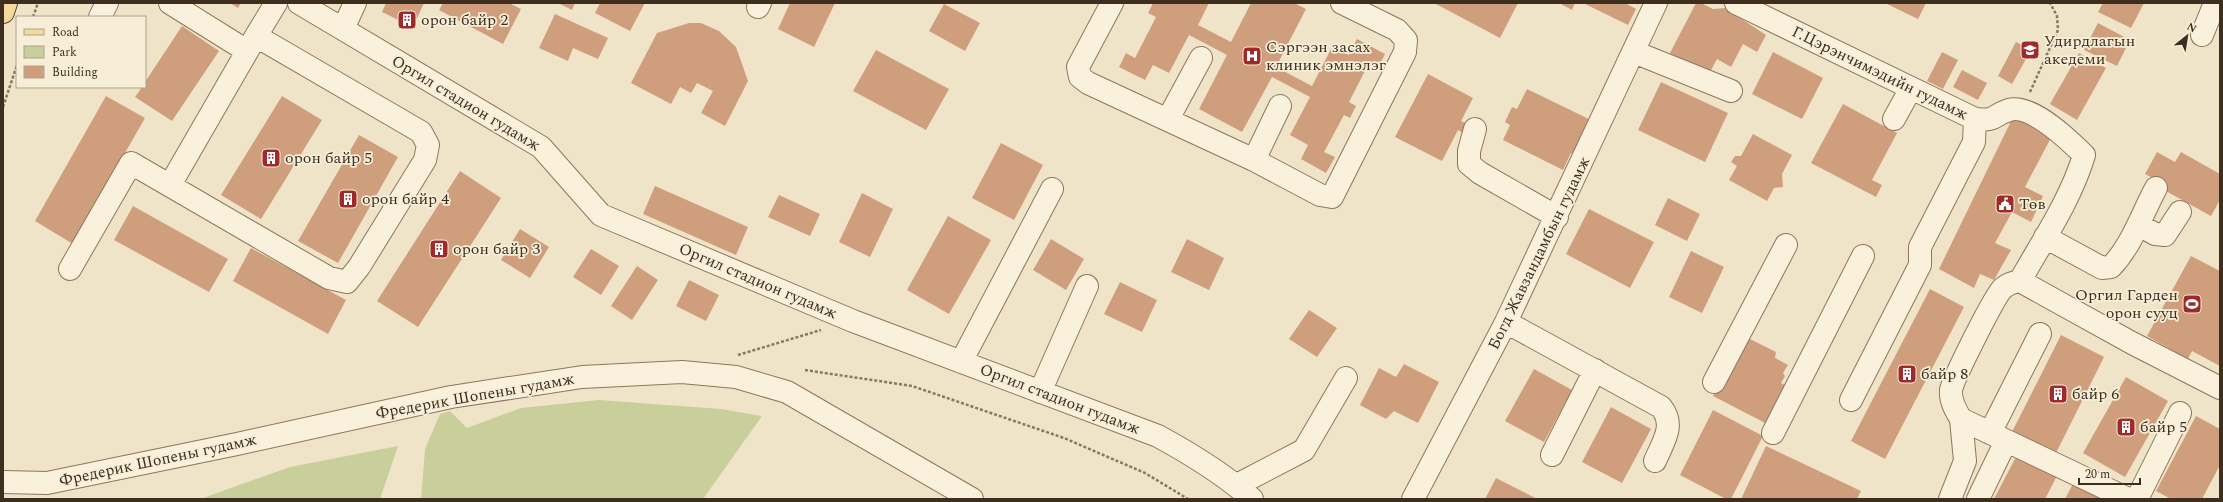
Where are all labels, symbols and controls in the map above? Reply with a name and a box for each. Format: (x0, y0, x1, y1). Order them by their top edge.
place label: орон байр 2 (421, 8, 508, 32)
building icon: орон байр 2 (396, 9, 418, 31)
legend (16, 16, 146, 88)
north arrow (2167, 16, 2207, 56)
text: N (2184, 18, 2200, 37)
street label: Г.Цэрэнчимэдийн гудамж (1788, 20, 1973, 126)
text: Road (52, 23, 79, 42)
place label: Удирдлагын акедеми (2044, 29, 2135, 71)
place label: Сэргээн засах клиник эмнэлэг (1266, 35, 1386, 77)
school or university icon: Удирдлагын акедеми (2019, 39, 2041, 61)
text: Park (52, 43, 77, 62)
hospital icon: Сэргээн засах клиник эмнэлэг (1241, 45, 1263, 67)
street label: Оргил стадион гудамж (387, 49, 546, 157)
text: Building (52, 63, 98, 82)
place label: орон байр 5 (285, 146, 372, 170)
building icon: орон байр 5 (260, 147, 282, 169)
street label: Богд Жавзандамбын гудамж (1482, 152, 1597, 354)
place label: орон байр 4 (362, 187, 449, 211)
building icon: орон байр 4 (337, 188, 359, 210)
place label: Төв (2019, 192, 2045, 216)
public building icon: Төв (1994, 193, 2016, 215)
place label: орон байр 3 (453, 237, 540, 261)
street label: Оргил стадион гудамж (675, 237, 842, 326)
building icon: орон байр 3 (428, 238, 450, 260)
place label: Оргил Гарден орон сууц (2075, 283, 2178, 325)
sports icon: Оргил Гарден орон сууц (2181, 293, 2203, 315)
street label: Оргил стадион гудамж (976, 357, 1144, 441)
place label: байр 8 (1921, 362, 1968, 386)
building icon: байр 8 (1896, 363, 1918, 385)
street label: Фредерик Шопены гудамж (374, 367, 577, 425)
place label: байр 6 (2072, 382, 2119, 406)
building icon: байр 6 (2047, 383, 2069, 405)
place label: байр 5 (2140, 415, 2187, 439)
building icon: байр 5 (2115, 416, 2137, 438)
street label: Фредерик Шопены гудамж (57, 427, 260, 493)
scale bar (2079, 460, 2140, 486)
text: 20 m (2085, 465, 2110, 484)

